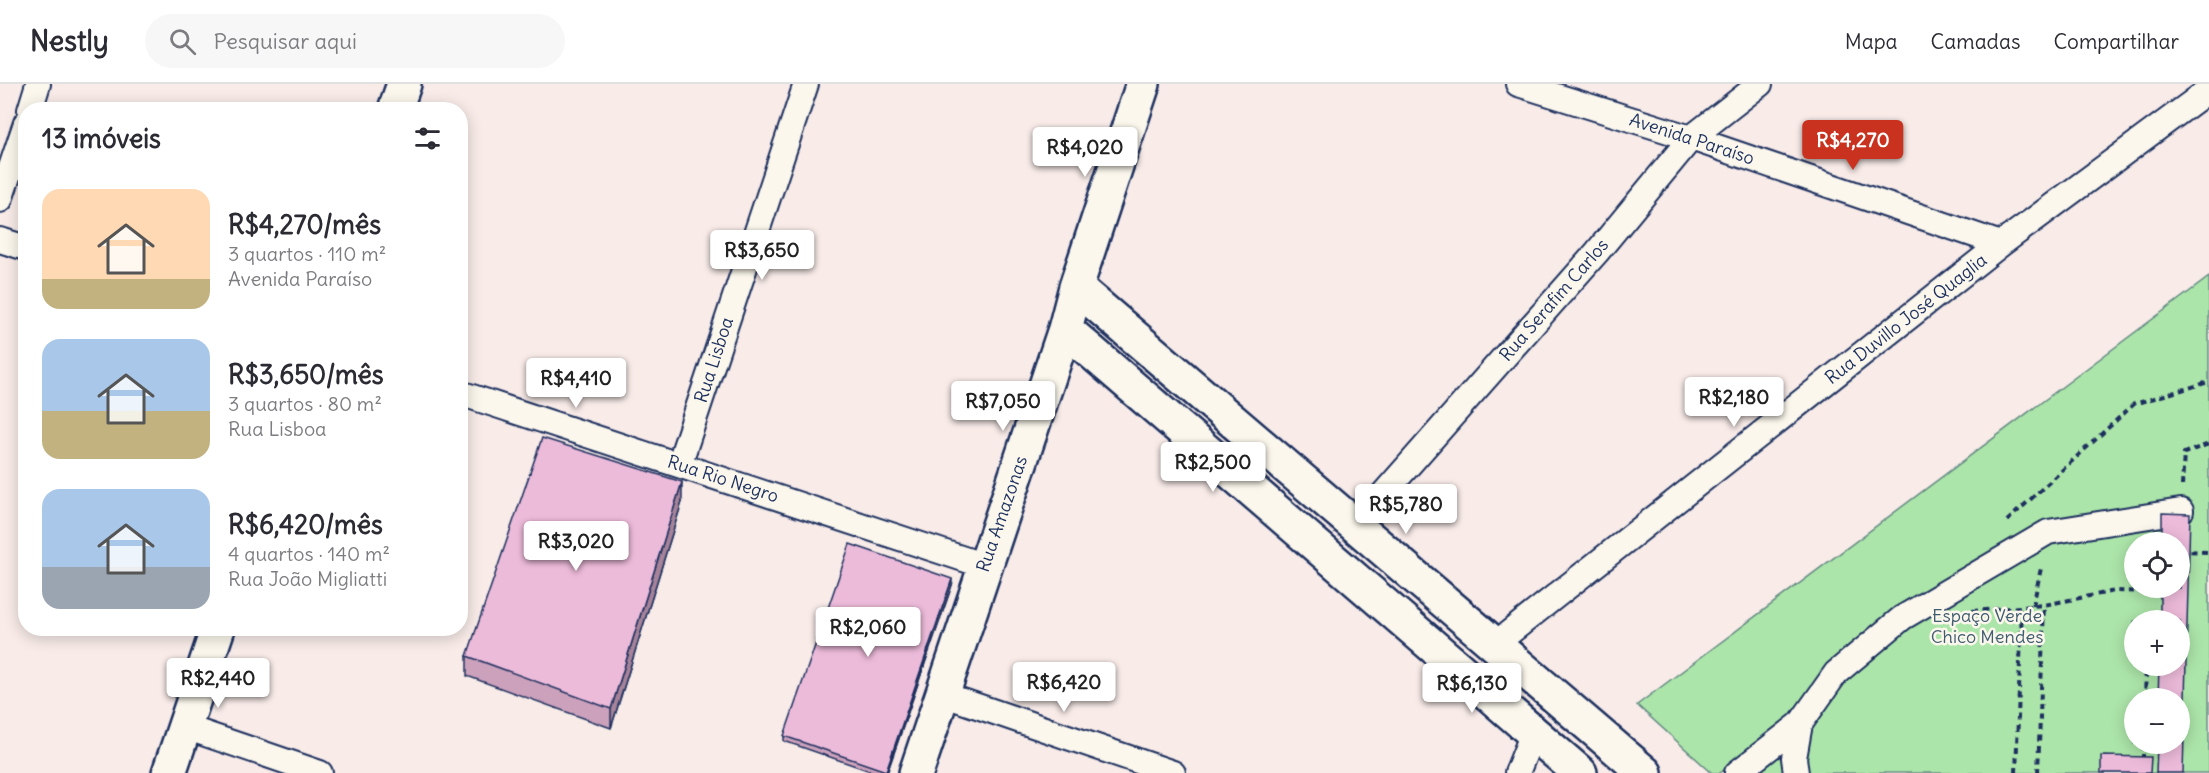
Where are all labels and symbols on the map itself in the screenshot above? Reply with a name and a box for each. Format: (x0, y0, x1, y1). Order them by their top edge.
street label: Avenida Paraíso (1627, 108, 1757, 170)
pin: R$4,270 (1798, 120, 1908, 171)
pin: R$4,020 (1030, 127, 1140, 178)
pin: R$3,650 (707, 230, 817, 281)
street label: Rua Serafim Carlos (1494, 234, 1613, 366)
street label: Rua Duvillo José Quaglia (1820, 248, 1991, 389)
street label: Rua Lisboa (689, 314, 738, 406)
pin: R$4,410 (521, 358, 631, 409)
pin: R$2,180 (1679, 377, 1789, 428)
pin: R$7,050 (948, 381, 1058, 432)
pin: R$2,500 (1158, 442, 1268, 493)
street label: Rua Rio Negro (665, 450, 782, 507)
street label: Rua Amazonas (971, 453, 1032, 575)
pin: R$5,780 (1351, 484, 1461, 535)
pin: R$3,020 (521, 521, 631, 572)
park label: Espaço Verde Chico Mendes (1931, 604, 2043, 648)
pin: R$2,060 (813, 607, 923, 658)
pin: R$2,440 (163, 658, 273, 709)
pin: R$6,420 (1009, 662, 1119, 713)
pin: R$6,130 (1417, 663, 1527, 714)

